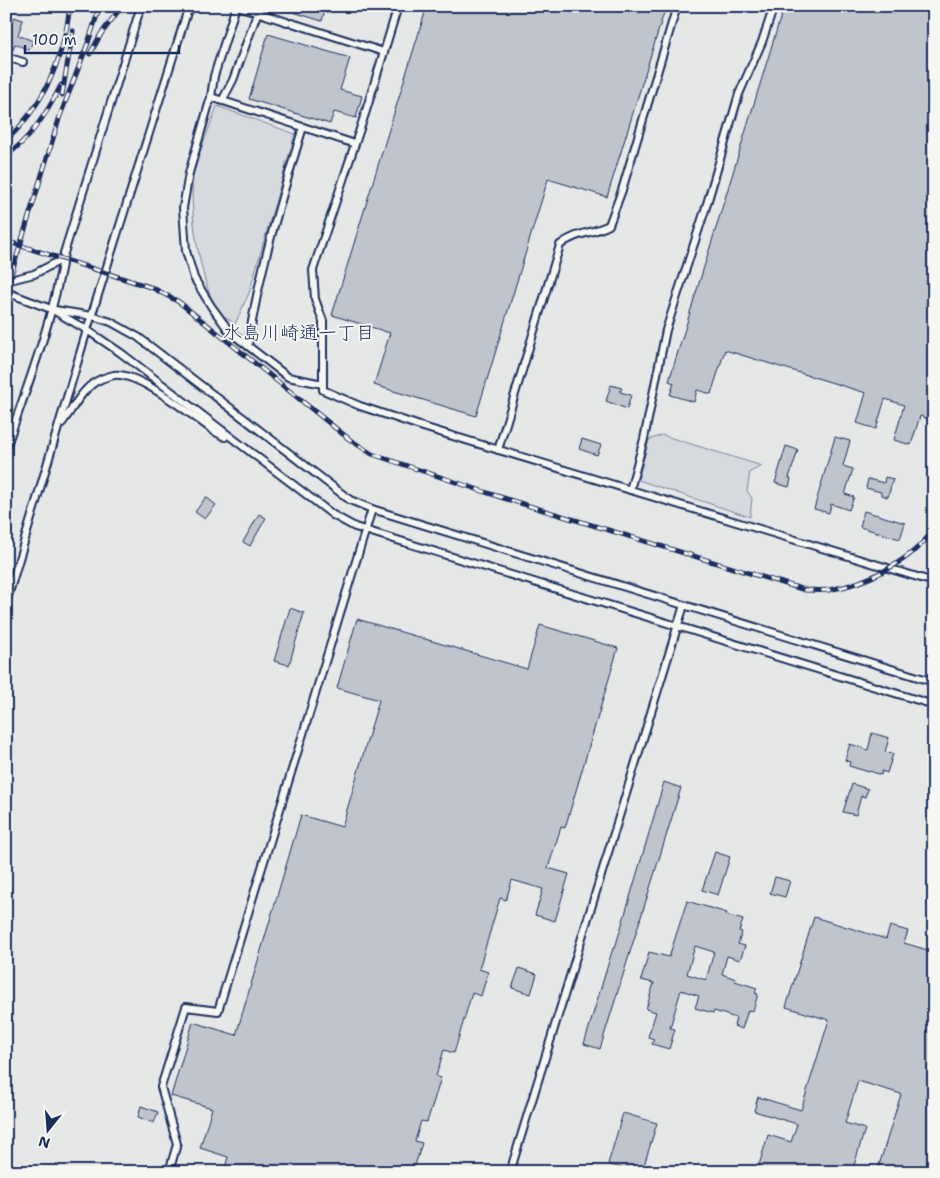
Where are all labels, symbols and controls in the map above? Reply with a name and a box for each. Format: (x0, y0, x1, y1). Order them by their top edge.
scale bar (25, 22, 179, 54)
text: 100 m (32, 30, 77, 50)
district label: 水島川崎通一丁目 (223, 320, 375, 345)
north arrow (22, 1106, 72, 1156)
text: N (36, 1132, 52, 1153)

